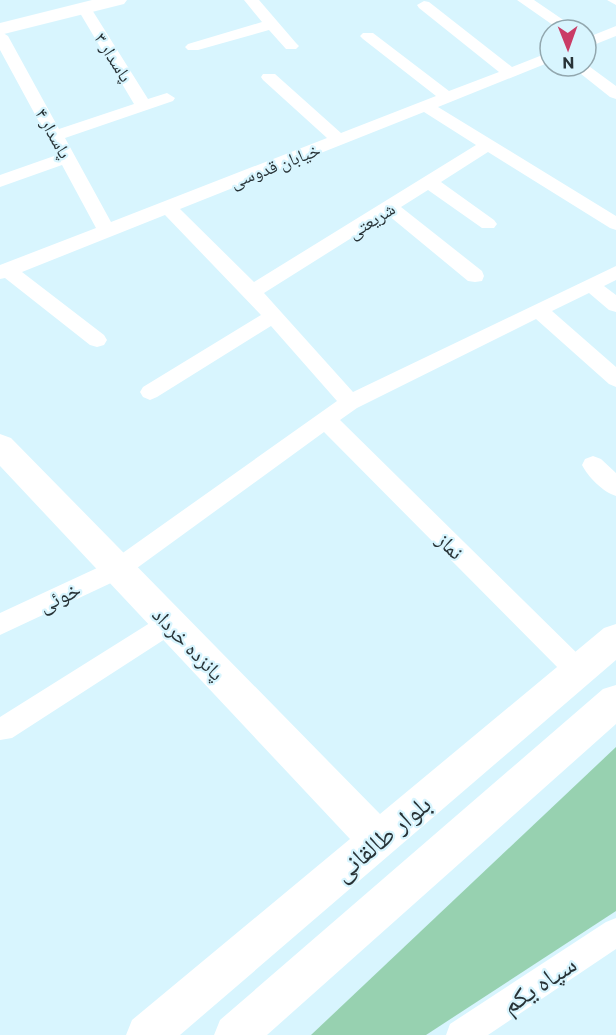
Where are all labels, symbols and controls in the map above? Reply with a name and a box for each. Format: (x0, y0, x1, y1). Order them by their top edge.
north arrow (538, 18, 598, 78)
street label: پاسدار ۳ (89, 28, 138, 86)
text: N (562, 54, 574, 73)
street label: پاسدار ۴ (30, 104, 77, 162)
street label: خیابان قدوسی (227, 138, 324, 193)
street label: شریعتی (343, 197, 399, 244)
street label: نماز (432, 526, 470, 564)
street label: خوئی (34, 576, 85, 618)
street label: پانزده خرداد (147, 601, 230, 686)
street label: بلوار طالقانی (326, 787, 437, 888)
street label: سپاه یکم (495, 947, 583, 1022)

